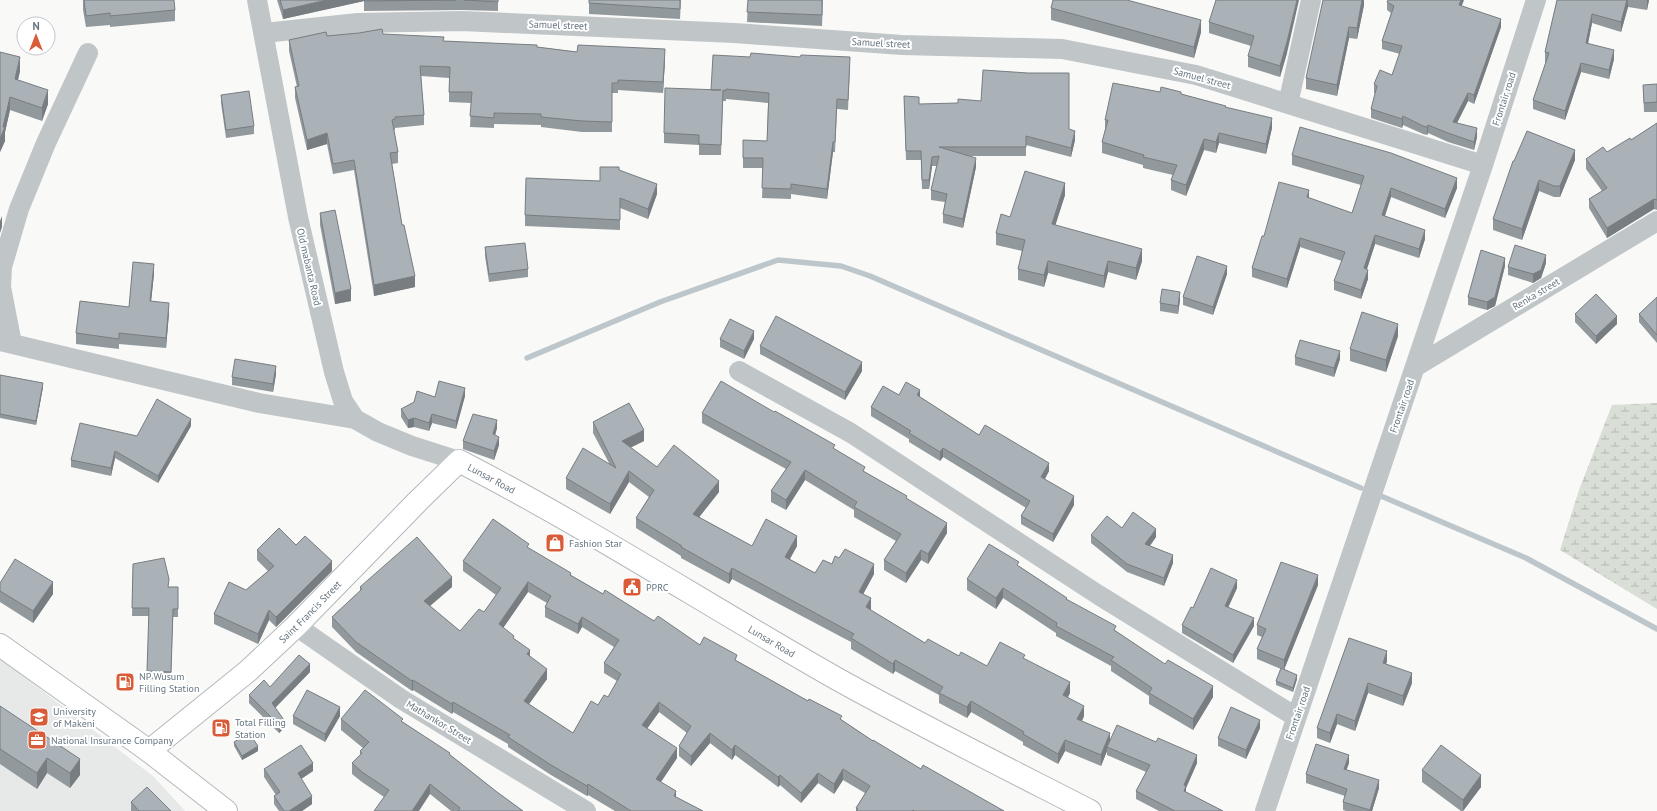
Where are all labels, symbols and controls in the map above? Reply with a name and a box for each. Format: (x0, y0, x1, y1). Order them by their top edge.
north arrow (16, 16, 56, 56)
street label: Samuel street (528, 17, 588, 33)
text: N (32, 19, 40, 33)
street label: Samuel street (851, 35, 911, 51)
street label: Samuel street (1172, 64, 1233, 92)
street label: Frontair road (1489, 71, 1519, 127)
street label: Old mabanta Road (294, 227, 324, 307)
street label: Renka street (1510, 274, 1563, 313)
street label: Frontair road (1387, 378, 1417, 434)
street label: Lunsar Road (466, 460, 518, 496)
shop icon: Fashion Star (544, 532, 566, 554)
place label: Fashion Star (569, 537, 623, 550)
public building icon: PPRC (621, 576, 643, 598)
street label: Saint Francis Street (276, 577, 344, 646)
place label: PPRC (646, 581, 669, 594)
street label: Lunsar Road (746, 622, 798, 660)
place label: NP Wusum Filling Station (139, 670, 199, 695)
fuel station icon: NP Wusum Filling Station (114, 671, 136, 693)
street label: Frontair road (1283, 685, 1313, 741)
street label: Mathankor Street (404, 697, 474, 747)
place label: University of Makeni (53, 705, 96, 730)
school or university icon: University of Makeni (28, 706, 50, 728)
place label: Total Filling Station (235, 716, 286, 741)
fuel station icon: Total Filling Station (210, 717, 232, 739)
office icon: National Insurance Company (26, 729, 48, 751)
place label: National Insurance Company (51, 734, 174, 747)

